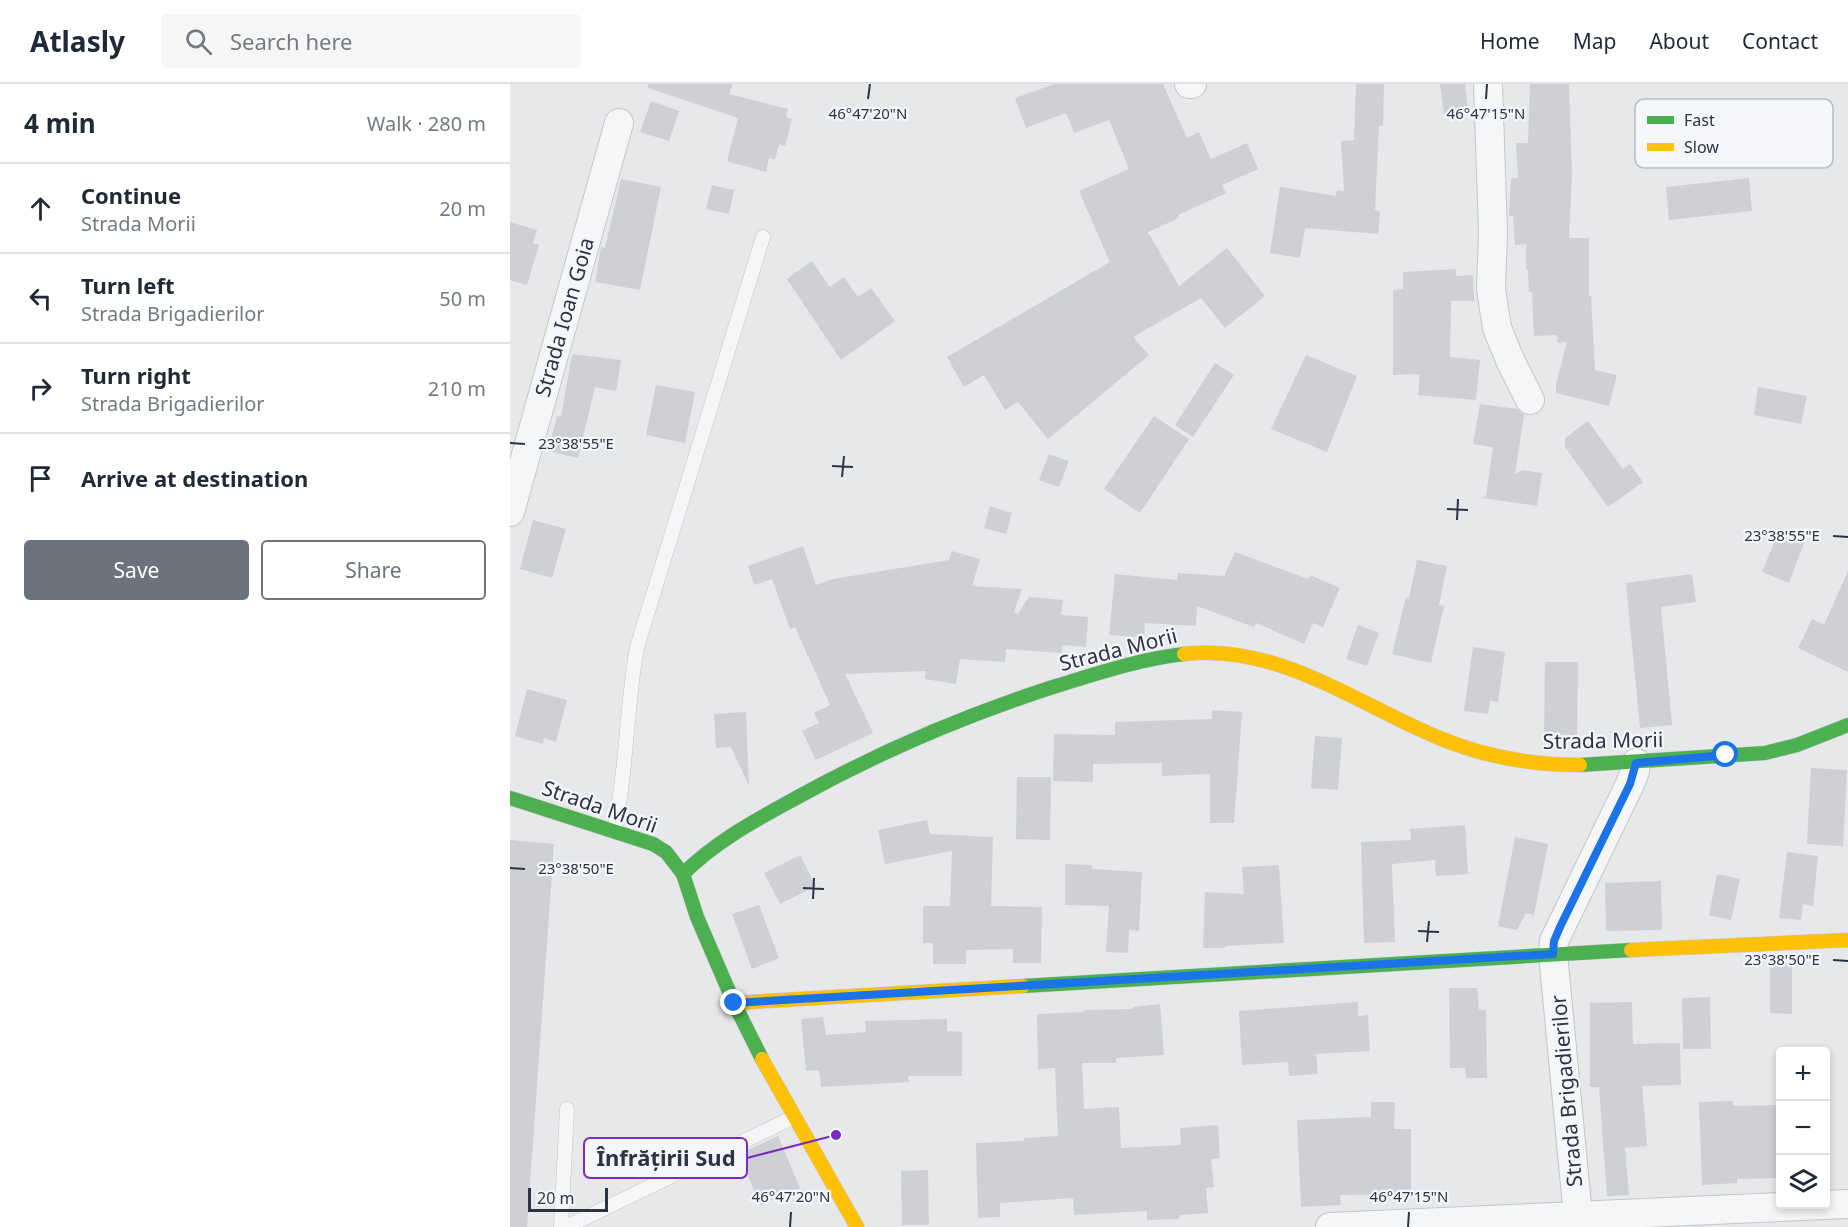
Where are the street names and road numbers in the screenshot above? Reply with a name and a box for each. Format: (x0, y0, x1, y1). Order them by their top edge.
street label: Strada Ioan Goia (528, 234, 600, 400)
street label: Strada Morii (1056, 621, 1180, 677)
street label: Strada Morii (1542, 725, 1664, 755)
street label: Strada Morii (538, 773, 662, 839)
street label: Strada Brigadierilor (1544, 993, 1588, 1188)

